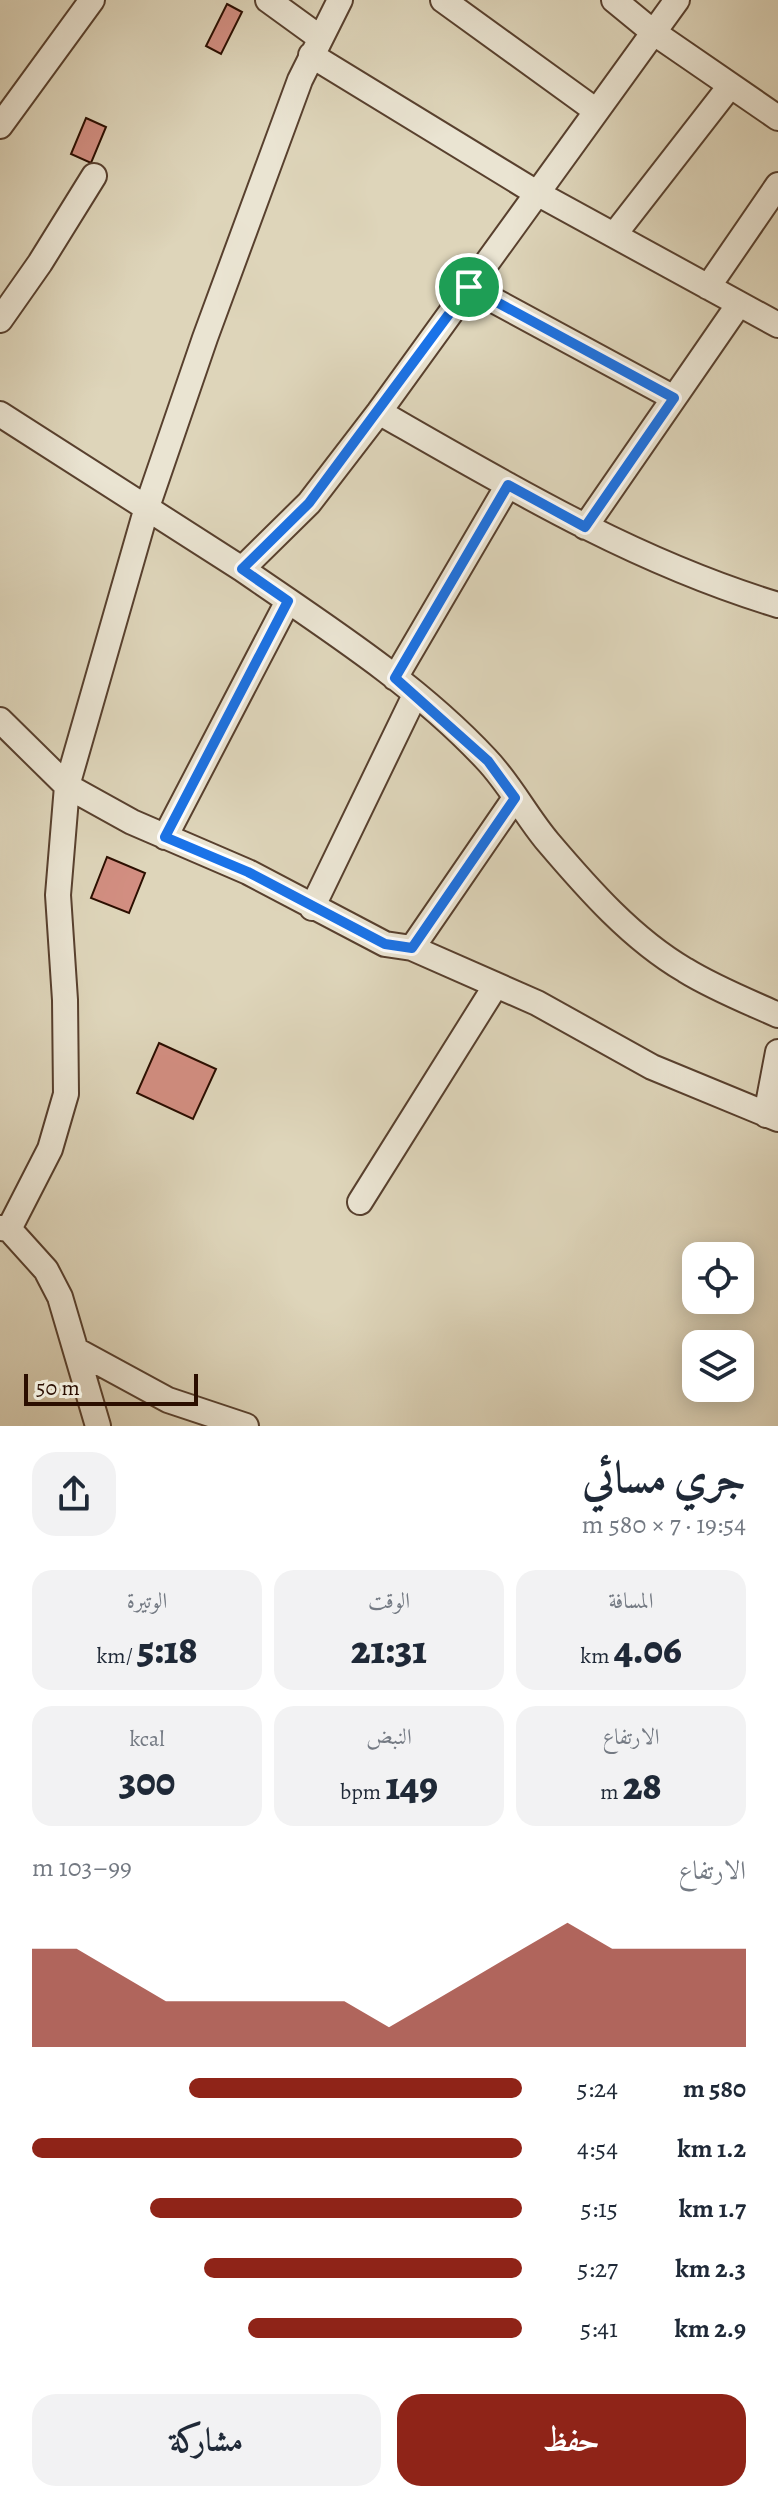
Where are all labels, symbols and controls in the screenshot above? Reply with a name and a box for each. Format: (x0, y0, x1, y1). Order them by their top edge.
pin (435, 253, 503, 321)
icon: arrive (447, 265, 491, 309)
map controls (682, 1242, 754, 1402)
button: locate (682, 1242, 754, 1314)
button: layers (682, 1330, 754, 1402)
scale bar (24, 1370, 198, 1406)
text: 50 m (36, 1373, 80, 1403)
text: جري مسائي (582, 1447, 746, 1507)
button: share (32, 1452, 116, 1536)
text: 19:54 · 7 × 580 m (582, 1507, 746, 1542)
text: الوتيرة (127, 1586, 167, 1616)
text: الوقت (368, 1586, 410, 1616)
text: المسافة (609, 1586, 653, 1616)
text: 5:18 (137, 1622, 198, 1677)
text: 21:31 (351, 1622, 427, 1677)
text: 4.06 (614, 1622, 682, 1677)
text: /km (96, 1641, 137, 1671)
text: km (580, 1641, 614, 1671)
text: النبض (366, 1722, 412, 1752)
text: الارتفاع (602, 1722, 660, 1752)
text: kcal (129, 1724, 165, 1754)
text: 300 (119, 1754, 175, 1809)
text: 149 (385, 1758, 438, 1813)
text: 28 (623, 1758, 662, 1813)
text: bpm (340, 1777, 385, 1807)
text: m (600, 1777, 623, 1807)
text: 99–103 m (32, 1850, 132, 1885)
text: الارتفاع (679, 1853, 746, 1888)
text: 5:24 (577, 2071, 618, 2106)
text: 580 m (683, 2071, 746, 2106)
text: 4:54 (577, 2131, 618, 2166)
text: 1.2 km (677, 2131, 746, 2166)
text: 5:15 (581, 2191, 618, 2226)
text: 1.7 km (679, 2191, 746, 2226)
text: 5:27 (577, 2251, 618, 2286)
text: 2.3 km (675, 2251, 746, 2286)
text: 5:41 (580, 2311, 618, 2346)
text: 2.9 km (674, 2311, 746, 2346)
button: مشاركة (32, 2394, 381, 2486)
button: حفظ (397, 2394, 746, 2486)

